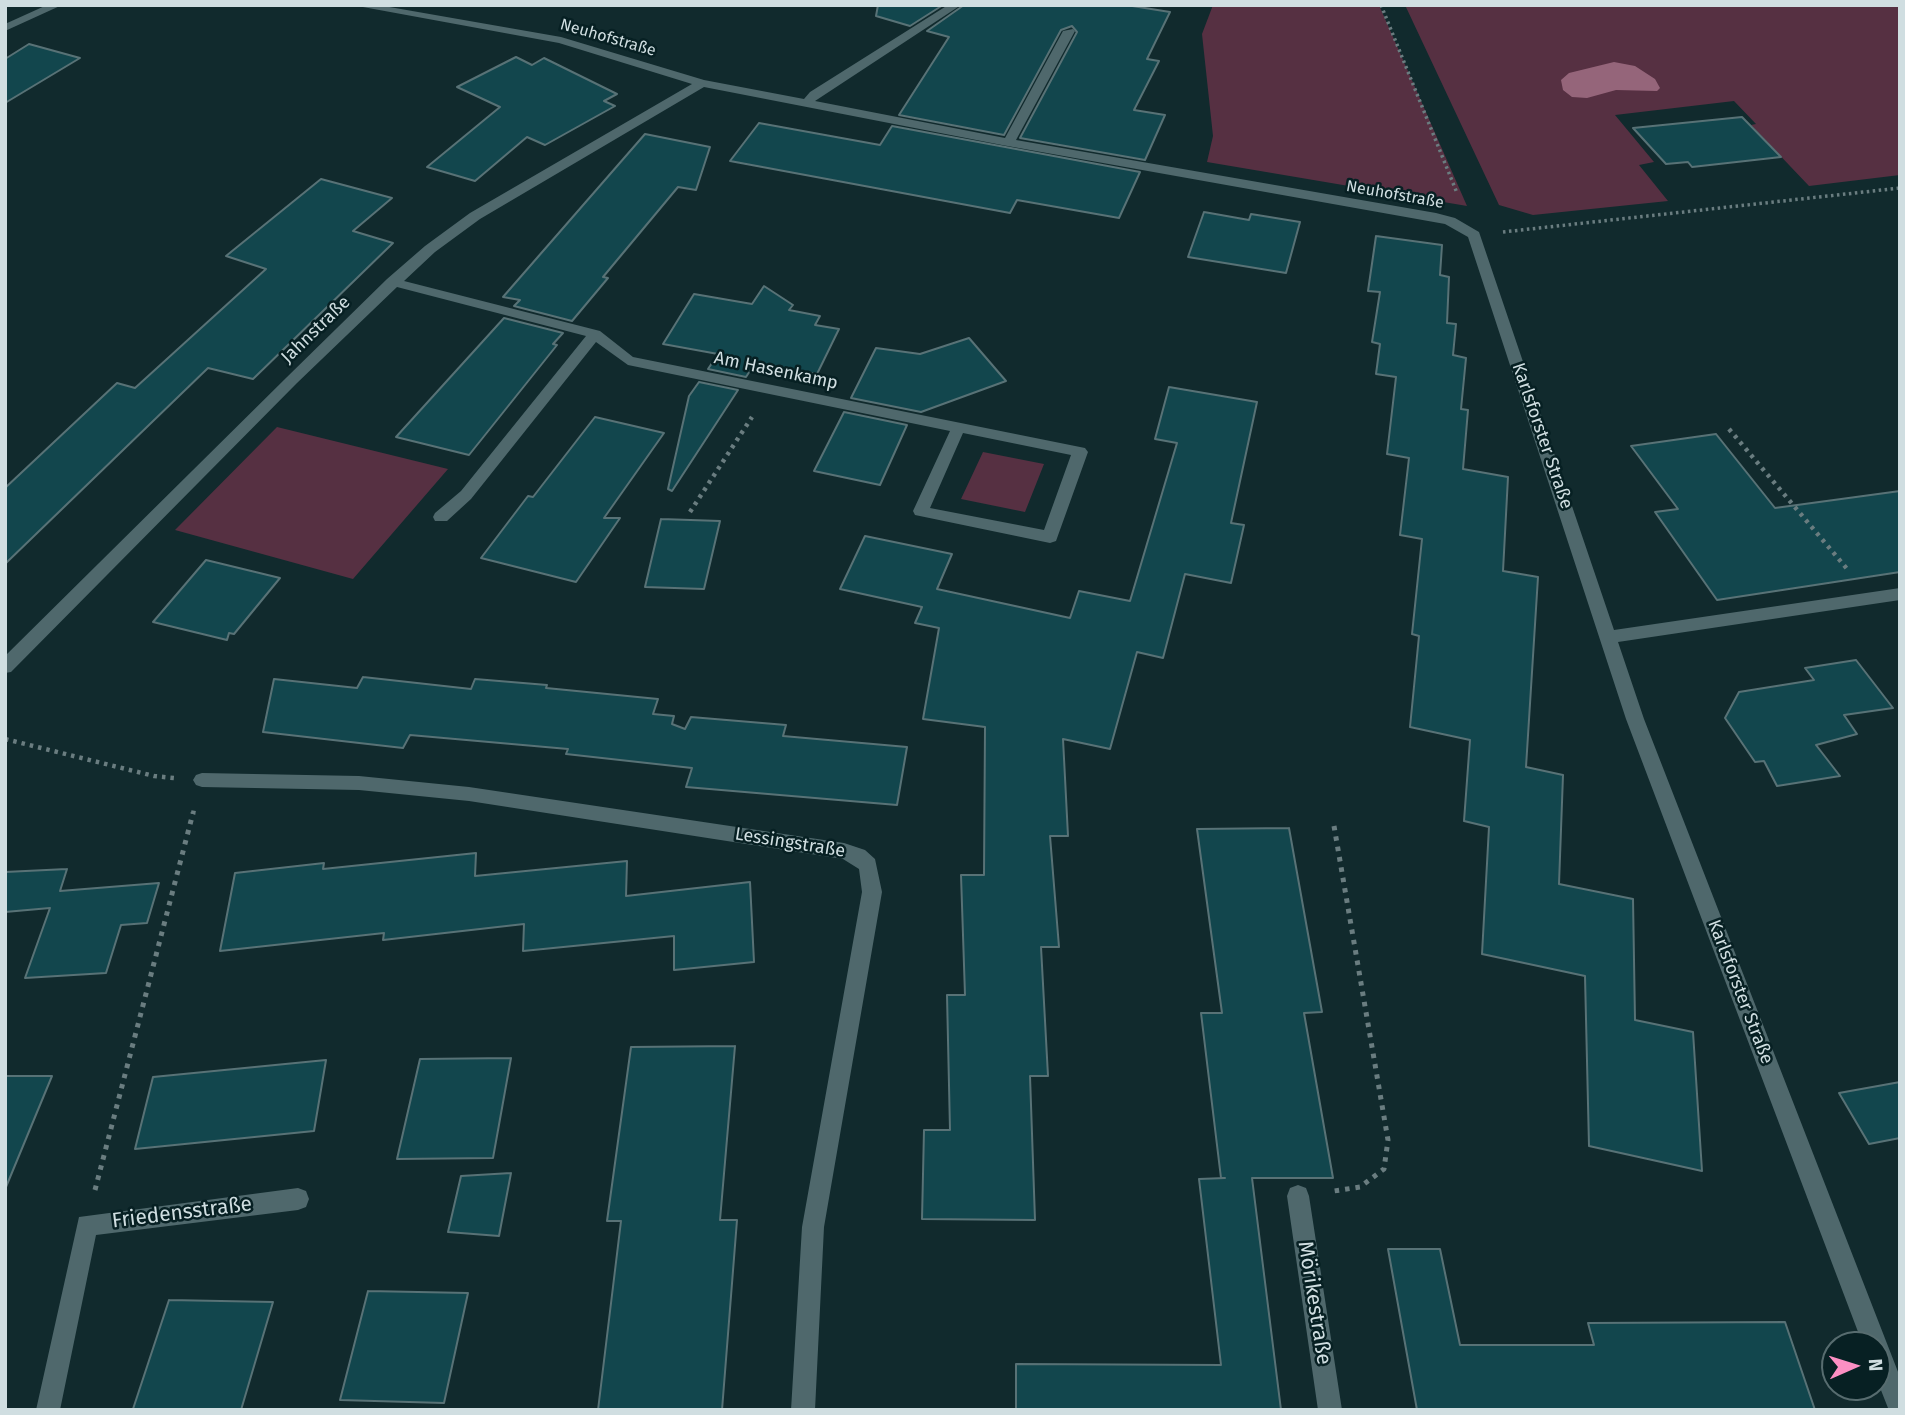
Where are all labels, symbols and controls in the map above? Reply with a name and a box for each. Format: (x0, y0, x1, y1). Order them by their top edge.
street label: Neuhofstraße (558, 15, 658, 61)
street label: Neuhofstraße (1345, 177, 1445, 213)
street label: Jahnstraße (277, 292, 355, 368)
street label: Am Hasenkamp (712, 347, 840, 395)
street label: Karlsforster Straße (1507, 360, 1577, 512)
street label: Lessingstraße (733, 824, 847, 862)
street label: Karlsforster Straße (1703, 917, 1777, 1067)
street label: Friedensstraße (110, 1192, 254, 1234)
street label: Mörikestraße (1292, 1239, 1336, 1367)
north arrow (1821, 1331, 1891, 1401)
text: N (1864, 1358, 1887, 1372)

